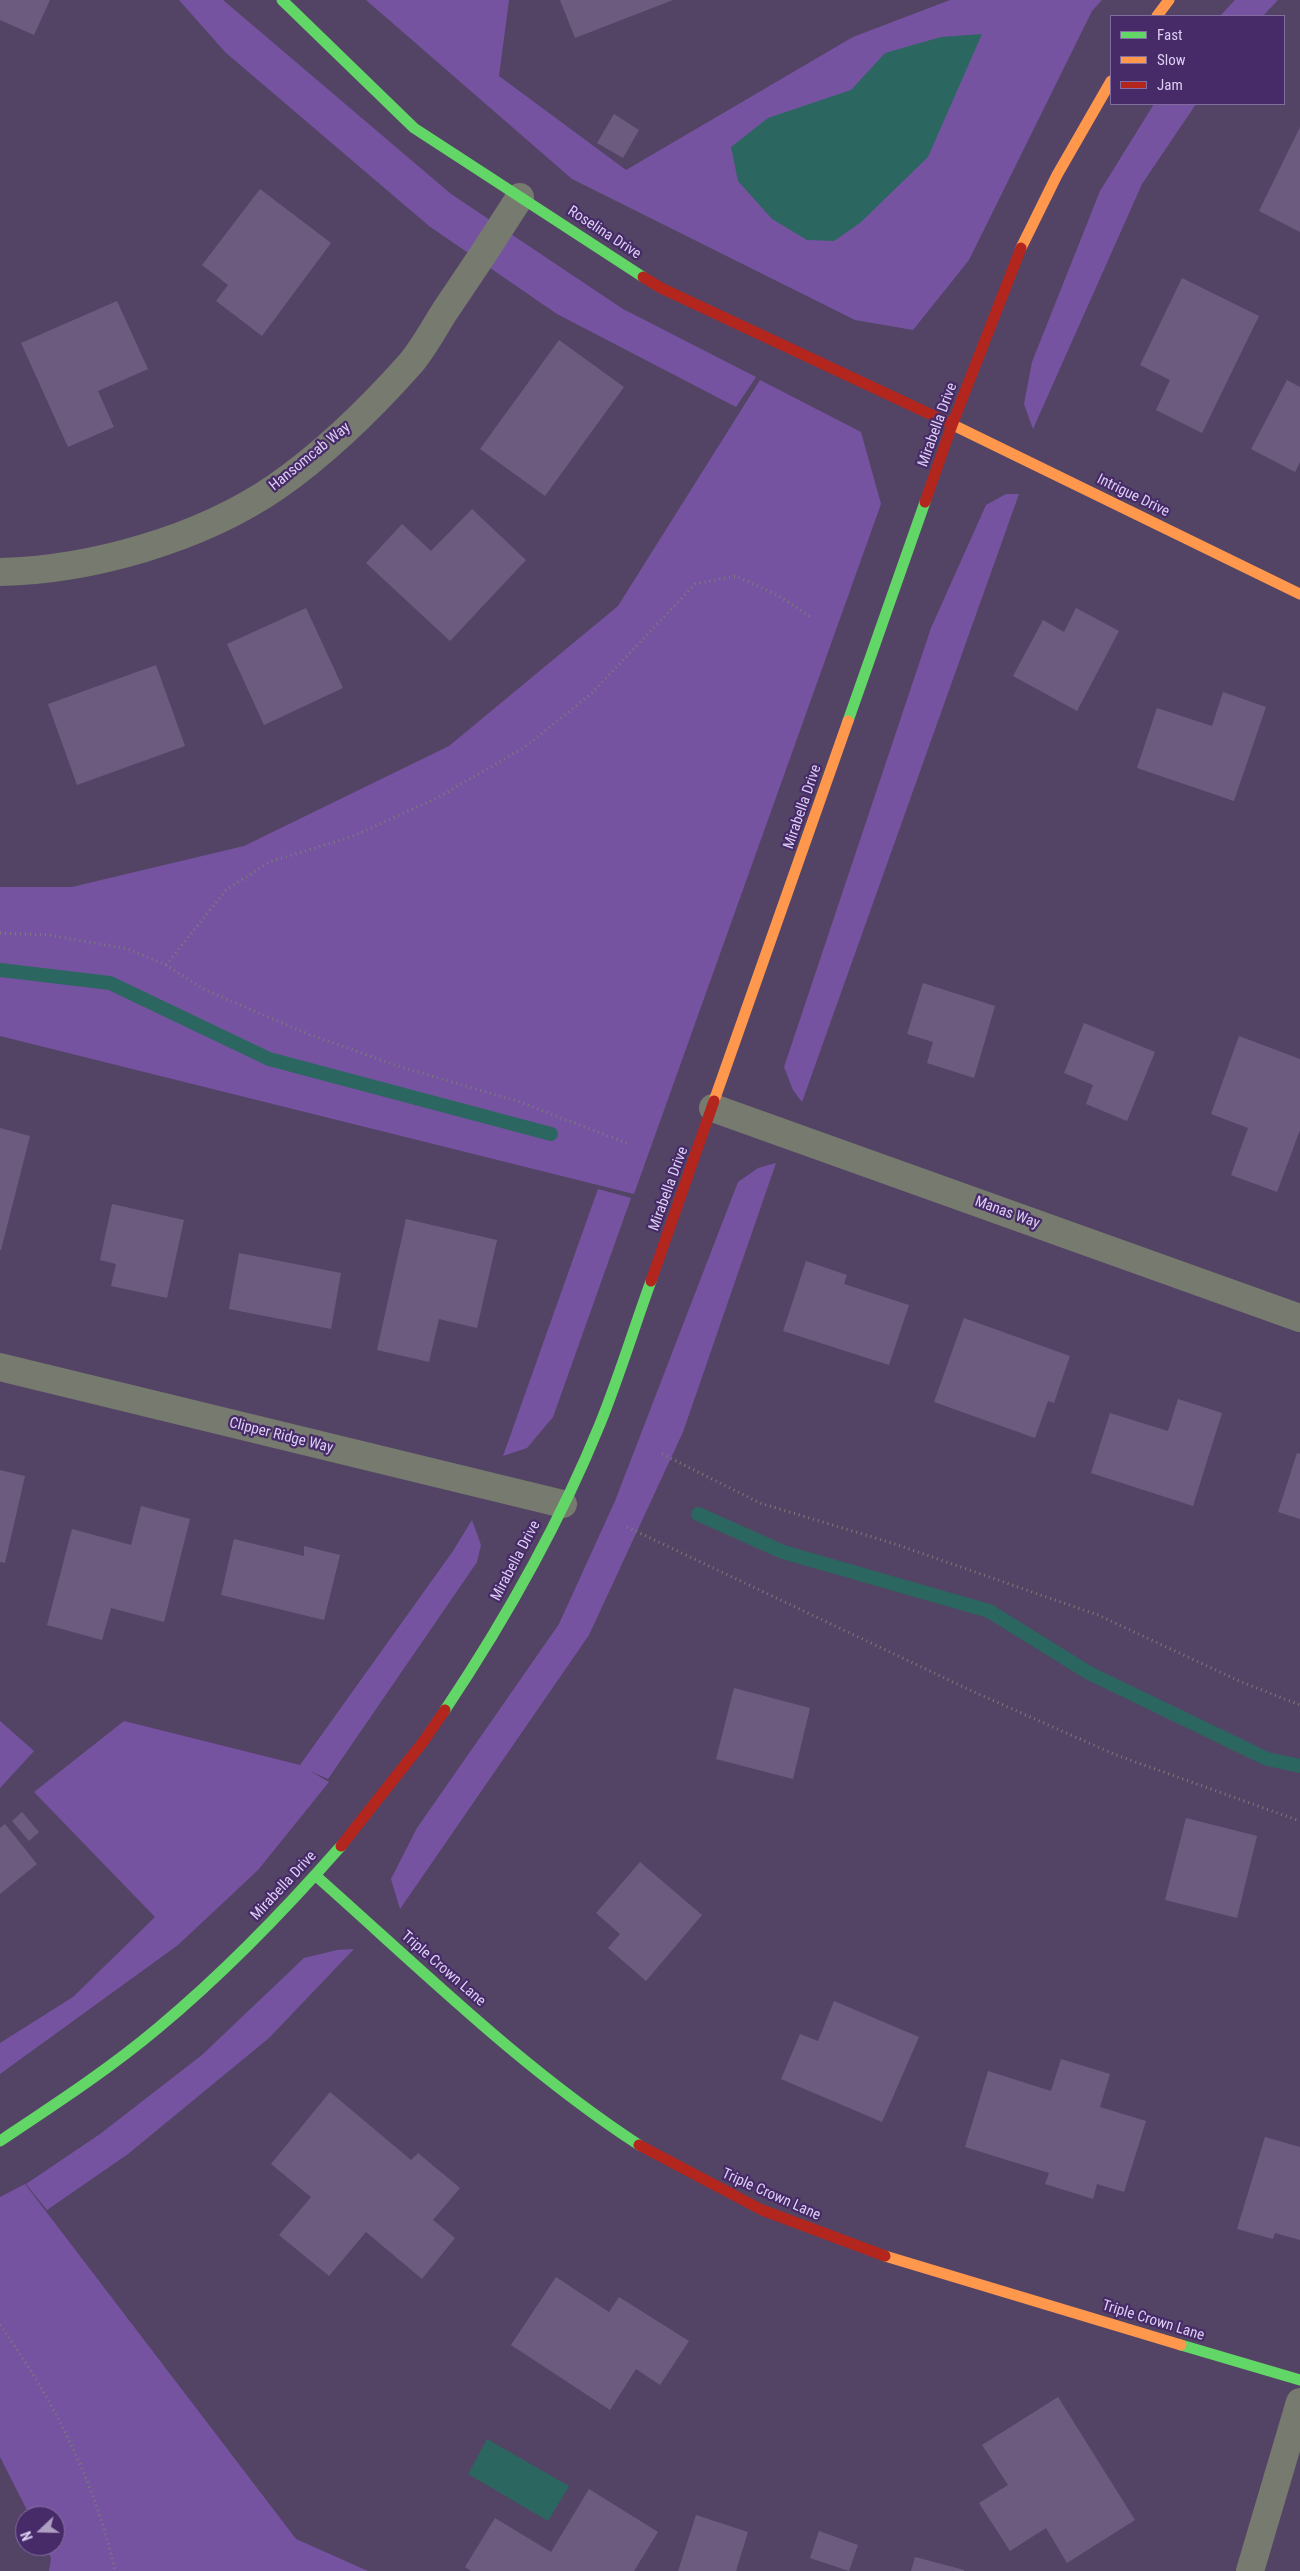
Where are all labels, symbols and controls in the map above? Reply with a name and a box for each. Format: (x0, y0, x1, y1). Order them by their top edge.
legend (1110, 15, 1285, 105)
text: Fast (1157, 26, 1182, 44)
text: Slow (1157, 51, 1186, 69)
text: Jam (1157, 76, 1183, 94)
street label: Roselina Drive (564, 203, 644, 263)
street label: Mirabella Drive (914, 381, 962, 469)
street label: Hansomcab Way (266, 419, 354, 495)
street label: Intrigue Drive (1094, 471, 1172, 521)
street label: Mirabella Drive (780, 762, 826, 852)
street label: Mirabella Drive (645, 1145, 693, 1233)
street label: Manas Way (972, 1193, 1042, 1233)
street label: Clipper Ridge Way (227, 1414, 335, 1458)
street label: Mirabella Drive (487, 1518, 545, 1604)
street label: Mirabella Drive (247, 1848, 321, 1924)
street label: Triple Crown Lane (397, 1927, 489, 2011)
street label: Triple Crown Lane (719, 2165, 823, 2225)
street label: Triple Crown Lane (1100, 2297, 1206, 2345)
north arrow (15, 2506, 65, 2556)
text: N (18, 2529, 36, 2543)

